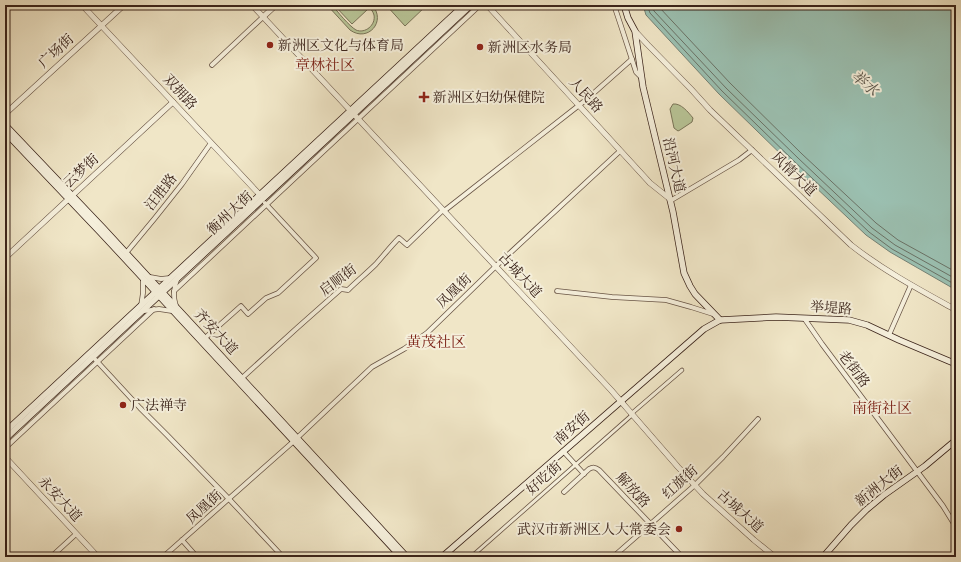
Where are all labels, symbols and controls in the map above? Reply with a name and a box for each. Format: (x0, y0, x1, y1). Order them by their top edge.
street label: 广场街 (34, 30, 78, 72)
place label: 新洲区文化与体育局 (278, 36, 404, 55)
place label: 新洲区水务局 (488, 38, 572, 57)
marker: 新洲区文化与体育局 (265, 40, 275, 50)
marker: 新洲区水务局 (475, 42, 485, 52)
district label: 章林社区 (295, 55, 355, 75)
water label: 举水 (847, 66, 884, 102)
street label: 双拥路 (159, 70, 201, 114)
street label: 人民路 (565, 73, 607, 117)
place label: 新洲区妇幼保健院 (433, 88, 545, 107)
marker: 新洲区妇幼保健院 (418, 91, 430, 103)
street label: 沿河大道 (658, 136, 690, 194)
street label: 风情大道 (767, 148, 821, 200)
street label: 云梦街 (59, 150, 103, 192)
street label: 汪胜路 (141, 170, 181, 214)
street label: 衡州大街 (203, 187, 257, 239)
street label: 古城大道 (494, 248, 546, 302)
street label: 启顺街 (316, 260, 360, 300)
street label: 凤凰街 (432, 270, 476, 312)
street label: 举堤路 (809, 297, 853, 319)
street label: 齐安大道 (190, 305, 242, 359)
district label: 黄茂社区 (406, 332, 466, 352)
street label: 老街路 (834, 347, 874, 391)
place label: 广法禅寺 (131, 396, 187, 415)
district label: 南街社区 (852, 398, 912, 418)
marker: 广法禅寺 (118, 400, 128, 410)
street label: 南安街 (550, 407, 594, 449)
street label: 好吃街 (522, 457, 566, 499)
street label: 红旗街 (658, 461, 702, 503)
street label: 新洲大街 (851, 461, 907, 511)
street label: 解放路 (612, 468, 654, 512)
street label: 永安大道 (34, 472, 86, 526)
street label: 古城大道 (713, 485, 767, 537)
street label: 凤凰街 (182, 486, 226, 528)
place label: 武汉市新洲区人大常委会 (517, 520, 671, 539)
marker: 武汉市新洲区人大常委会 (674, 524, 684, 534)

